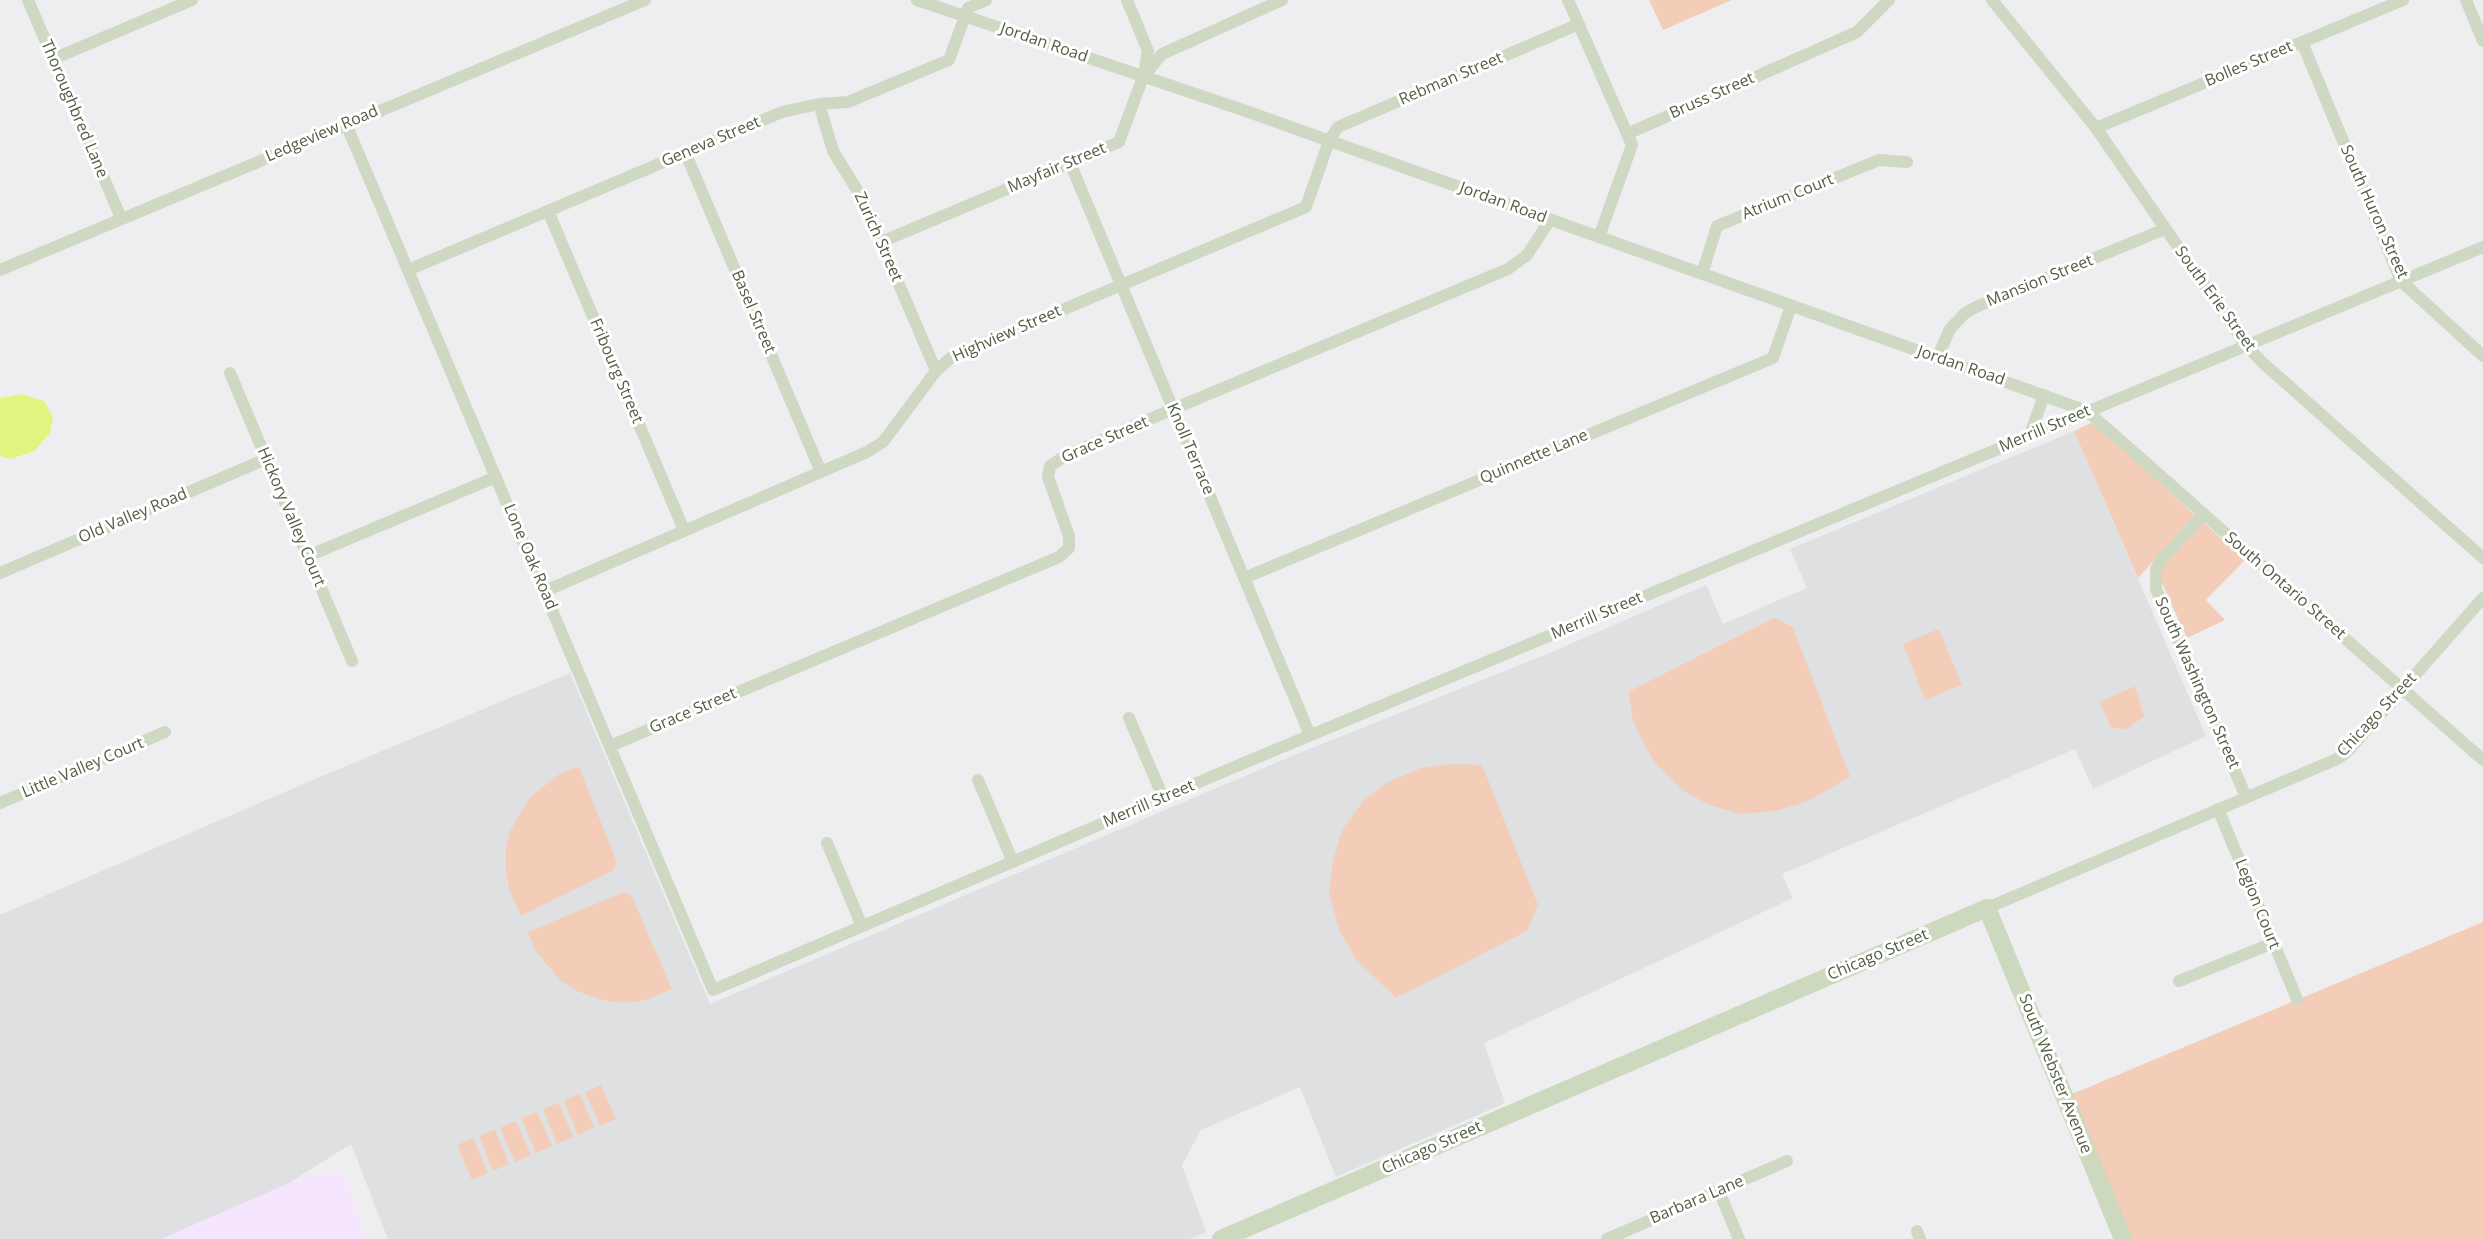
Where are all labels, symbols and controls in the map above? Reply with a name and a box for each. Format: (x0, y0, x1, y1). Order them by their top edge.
street label: Jordan Road (998, 19, 1090, 67)
street label: Thoroughbred Lane (36, 37, 112, 181)
street label: Bolles Street (2202, 37, 2296, 91)
street label: Rebman Street (1396, 48, 1506, 110)
street label: Bruss Street (1667, 69, 1757, 123)
street label: Ledgeview Road (263, 102, 381, 166)
street label: Geneva Street (659, 113, 763, 171)
street label: Mayfair Street (1005, 139, 1109, 197)
street label: South Huron Street (2336, 142, 2412, 282)
street label: Atrium Court (1739, 170, 1837, 224)
street label: Jordan Road (1457, 178, 1549, 228)
street label: Zurich Street (850, 189, 906, 285)
street label: South Erie Street (2170, 243, 2260, 355)
street label: Mansion Street (1984, 251, 2096, 311)
street label: Basel Street (727, 267, 779, 357)
street label: Highview Street (950, 302, 1064, 366)
street label: Fribourg Street (585, 316, 647, 426)
street label: Jordan Road (1915, 342, 2007, 390)
street label: Knoll Terrace (1162, 400, 1218, 498)
street label: Merrill Street (1996, 401, 2094, 457)
street label: Grace Street (1059, 412, 1151, 468)
street label: Quinnette Lane (1477, 426, 1591, 488)
street label: Hickory Valley Court (253, 444, 329, 590)
street label: Old Valley Road (76, 484, 190, 548)
street label: Lone Oak Road (499, 501, 561, 613)
street label: South Ontario Street (2221, 528, 2349, 644)
street label: Merrill Street (1548, 588, 1646, 644)
street label: South Washington Street (2151, 594, 2243, 772)
street label: Chicago Street (2333, 669, 2421, 761)
street label: Grace Street (647, 684, 739, 738)
street label: Little Valley Court (19, 734, 147, 802)
street label: Merrill Street (1100, 776, 1198, 832)
street label: Legion Court (2230, 856, 2284, 952)
street label: Chicago Street (1825, 925, 1931, 985)
street label: South Webster Avenue (2014, 992, 2096, 1156)
street label: Chicago Street (1379, 1117, 1485, 1179)
street label: Barbara Lane (1647, 1172, 1747, 1228)

